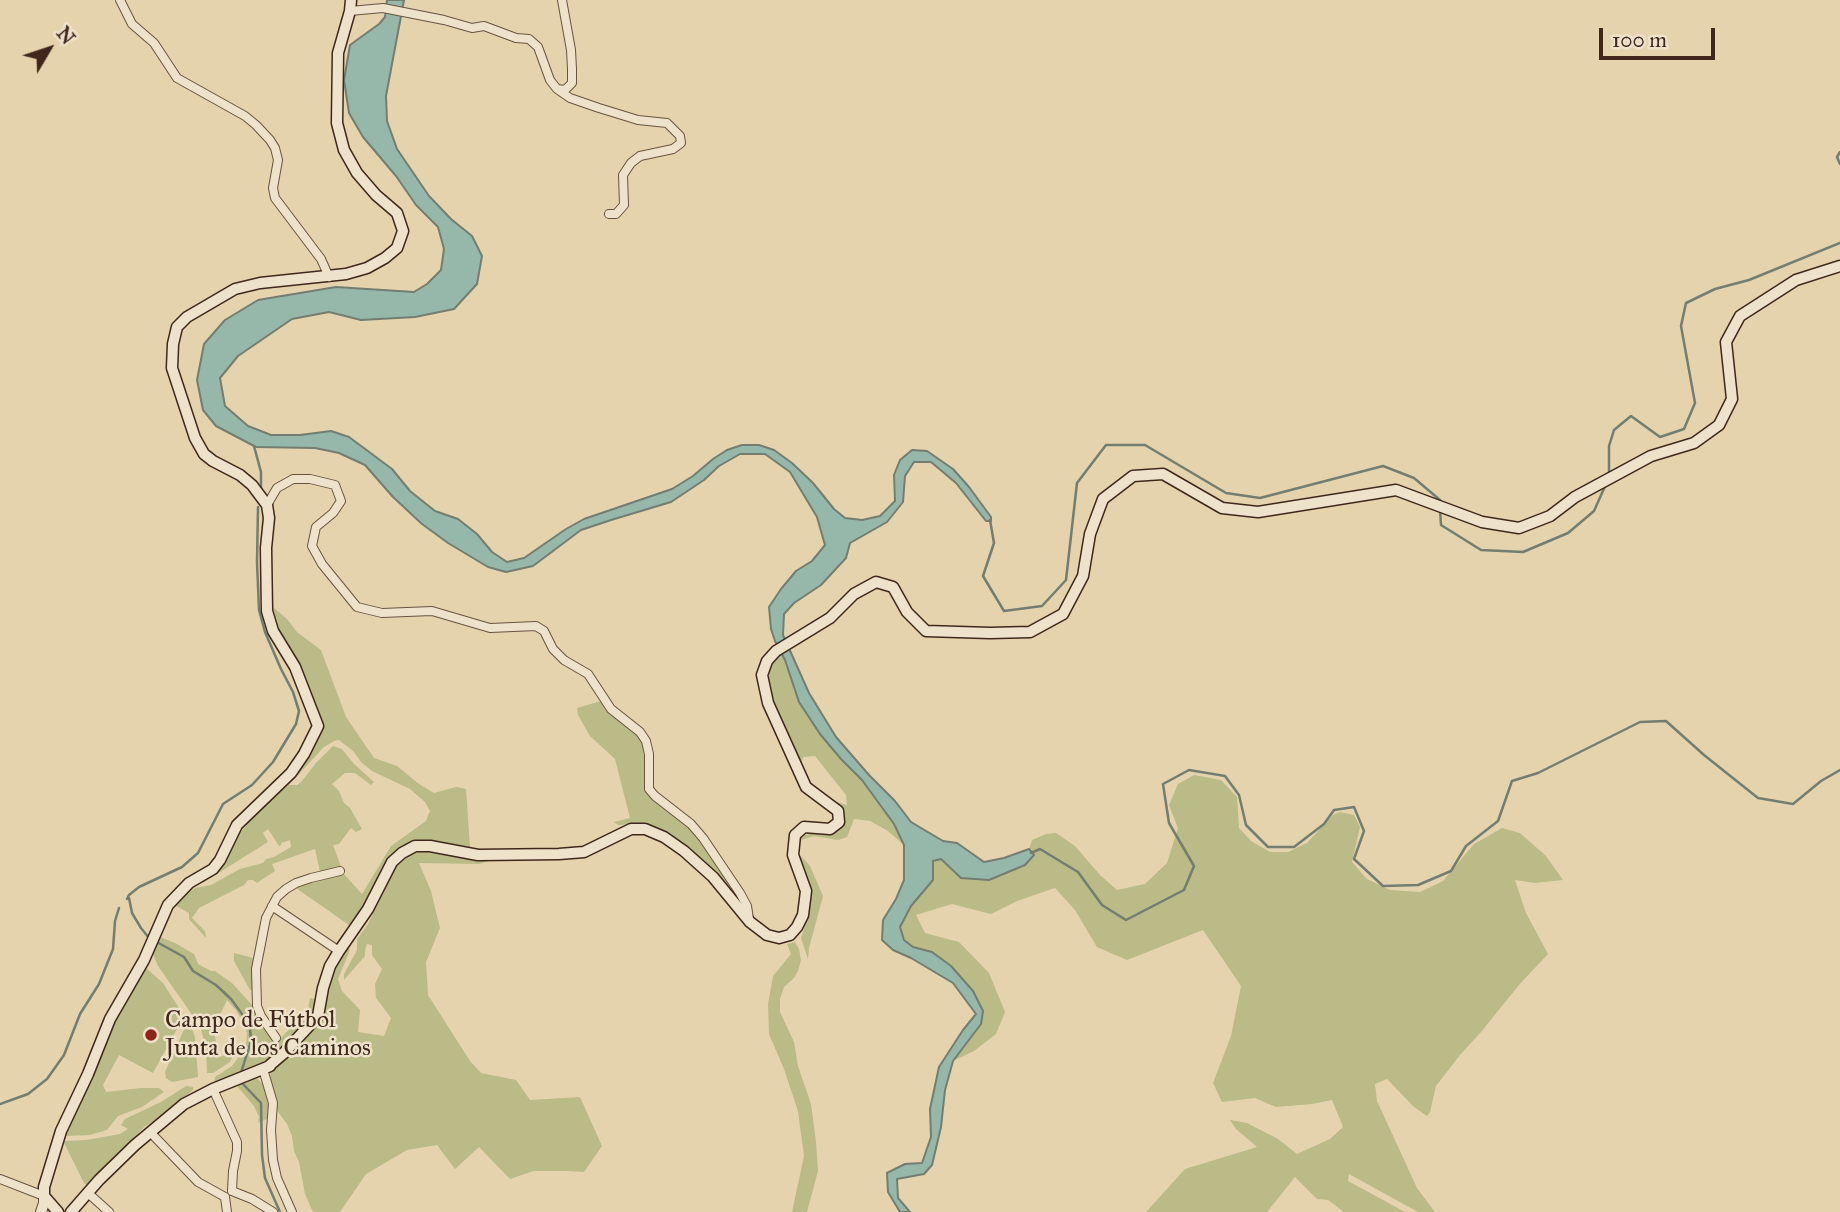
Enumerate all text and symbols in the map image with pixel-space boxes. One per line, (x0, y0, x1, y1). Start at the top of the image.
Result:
north arrow (14, 14, 84, 84)
scale bar (1602, 14, 1717, 58)
text: N (52, 22, 80, 49)
text: 100 m (1612, 27, 1667, 53)
place label: Campo de Fútbol Junta de los Caminos (165, 1007, 371, 1063)
marker: Campo de Fútbol Junta de los Caminos (143, 1027, 159, 1043)

